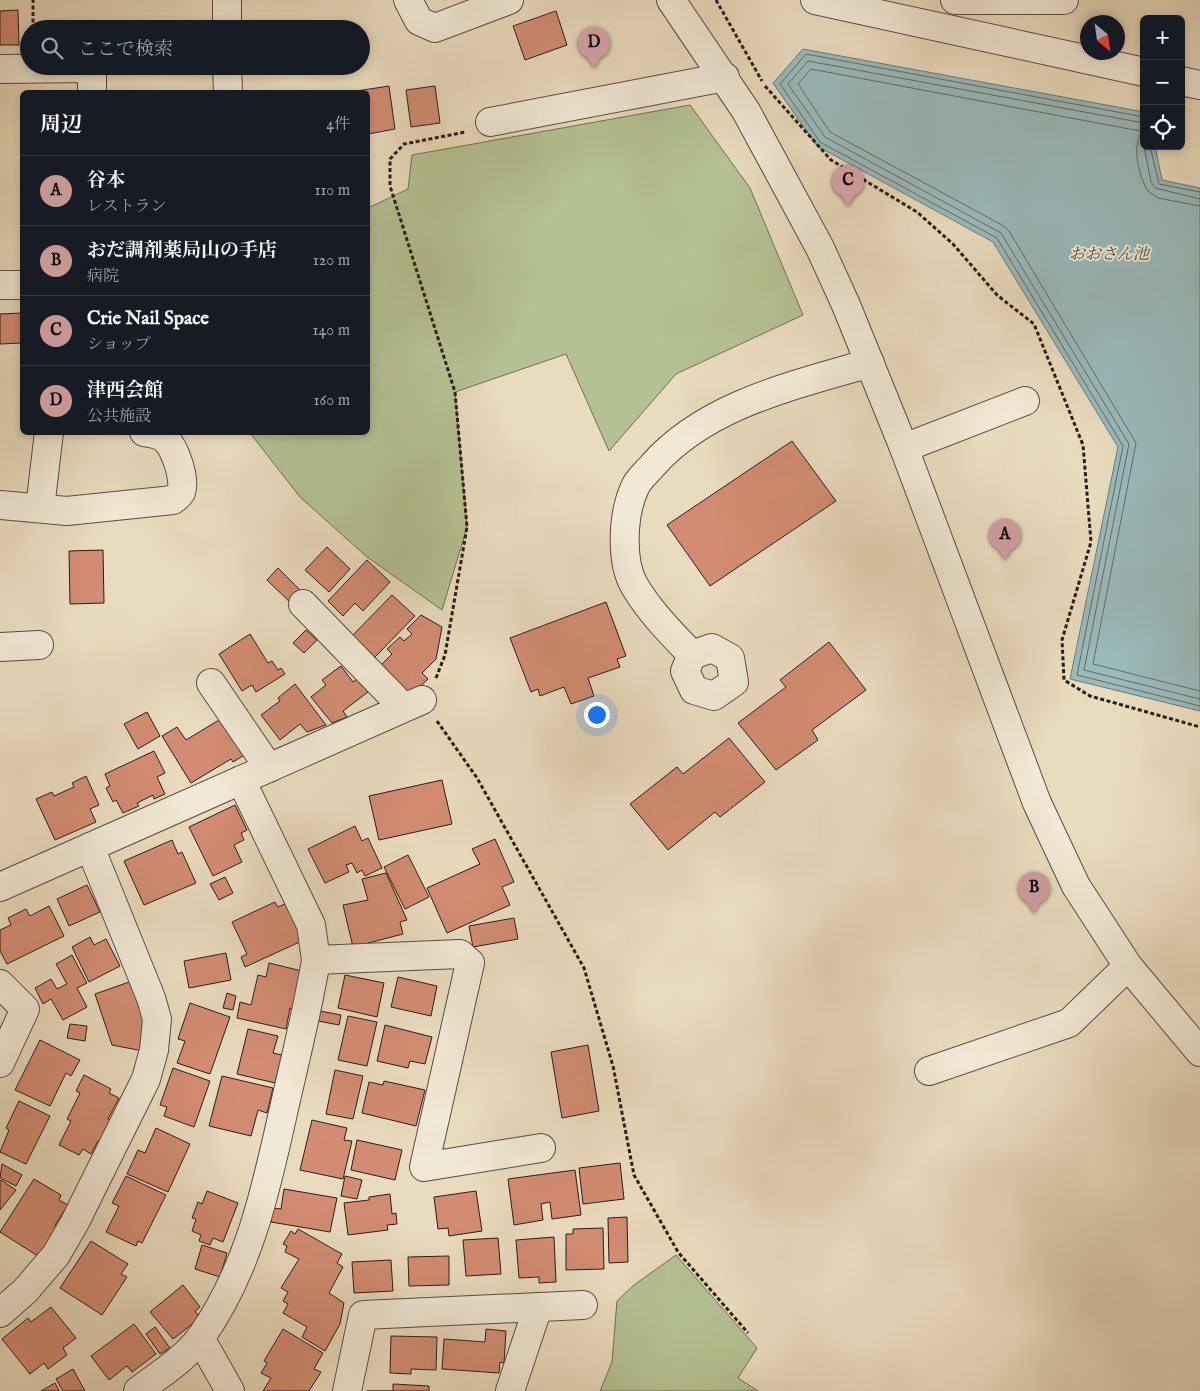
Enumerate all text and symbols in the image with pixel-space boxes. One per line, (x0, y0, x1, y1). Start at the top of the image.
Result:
north arrow (1080, 15, 1125, 60)
map controls (1140, 15, 1185, 150)
button: + (1140, 15, 1185, 60)
search box (20, 20, 370, 75)
pin: D (578, 27, 610, 68)
icon: search (38, 34, 66, 62)
text: ここで検索 (78, 38, 173, 62)
button: − (1140, 60, 1185, 105)
button: locate (1140, 105, 1185, 150)
text: 周辺 (40, 112, 82, 139)
text: 4件 (326, 115, 350, 135)
pin: C (832, 165, 864, 206)
text: 谷本 (87, 169, 125, 193)
text: A (51, 181, 61, 201)
text: 110 m (314, 181, 350, 201)
text: レストラン (87, 197, 167, 217)
text: おだ調剤薬局山の手店 (87, 239, 277, 263)
water label: おおさん池 (1069, 245, 1151, 265)
text: B (51, 251, 61, 271)
text: 120 m (313, 251, 350, 271)
text: 病院 (87, 267, 119, 287)
text: Crie Nail Space (87, 307, 209, 331)
text: C (50, 321, 62, 341)
text: 140 m (312, 321, 350, 341)
text: ショップ (87, 335, 151, 355)
text: 津西会館 (87, 379, 163, 403)
text: D (50, 391, 62, 411)
text: 160 m (314, 391, 350, 411)
text: 公共施設 (87, 407, 151, 427)
pin: A (989, 519, 1021, 560)
your location (584, 702, 610, 728)
pin: B (1018, 872, 1050, 913)

